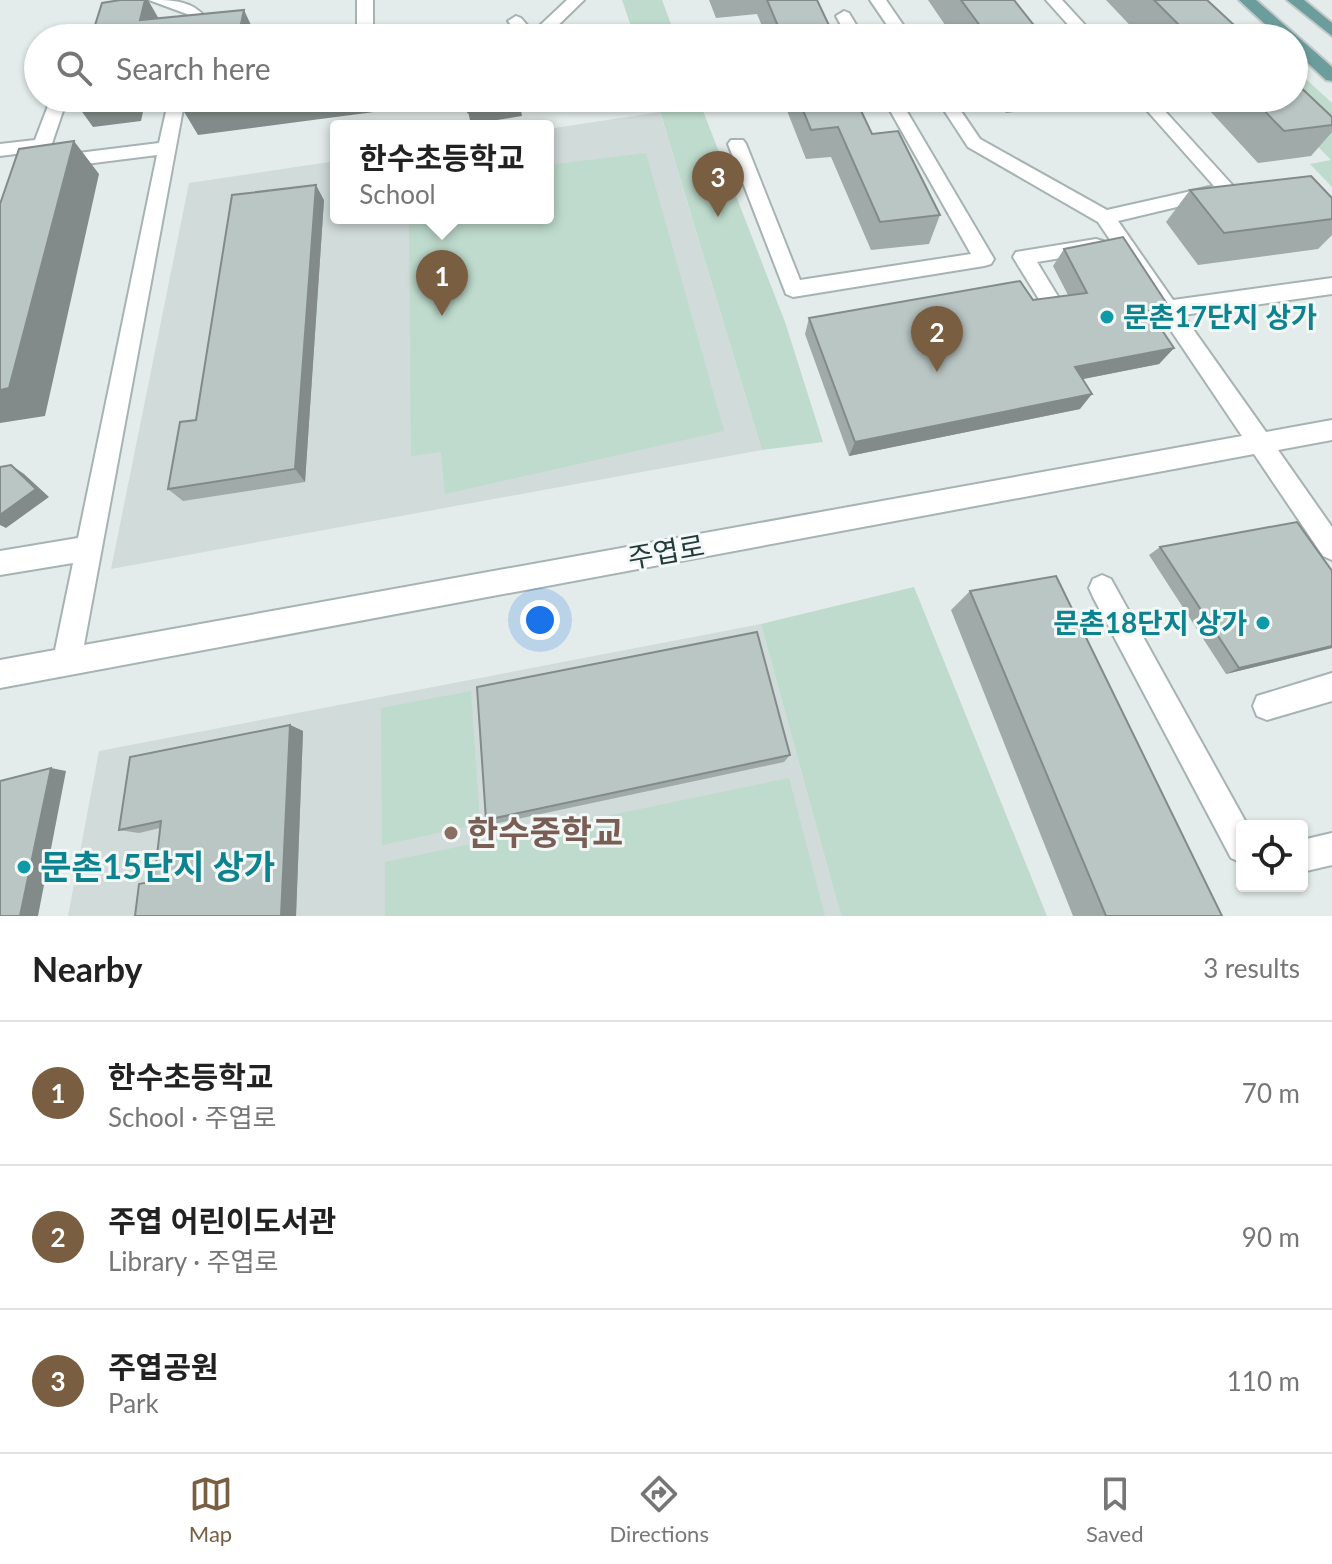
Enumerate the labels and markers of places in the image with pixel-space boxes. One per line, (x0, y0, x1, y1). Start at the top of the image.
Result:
pin: 3 (692, 151, 744, 217)
pin: 1 (416, 250, 468, 316)
place label: 문촌17단지 상가 (1123, 299, 1317, 333)
pin: 2 (911, 306, 963, 372)
marker: 문촌17단지 상가 (1098, 308, 1116, 326)
place label: 문촌18단지 상가 (1053, 605, 1247, 639)
marker: 문촌18단지 상가 (1254, 614, 1272, 632)
place label: 한수중학교 (467, 811, 623, 852)
marker: 한수중학교 (442, 824, 460, 842)
place label: 문촌15단지 상가 (40, 845, 275, 886)
marker: 문촌15단지 상가 (15, 858, 33, 876)

